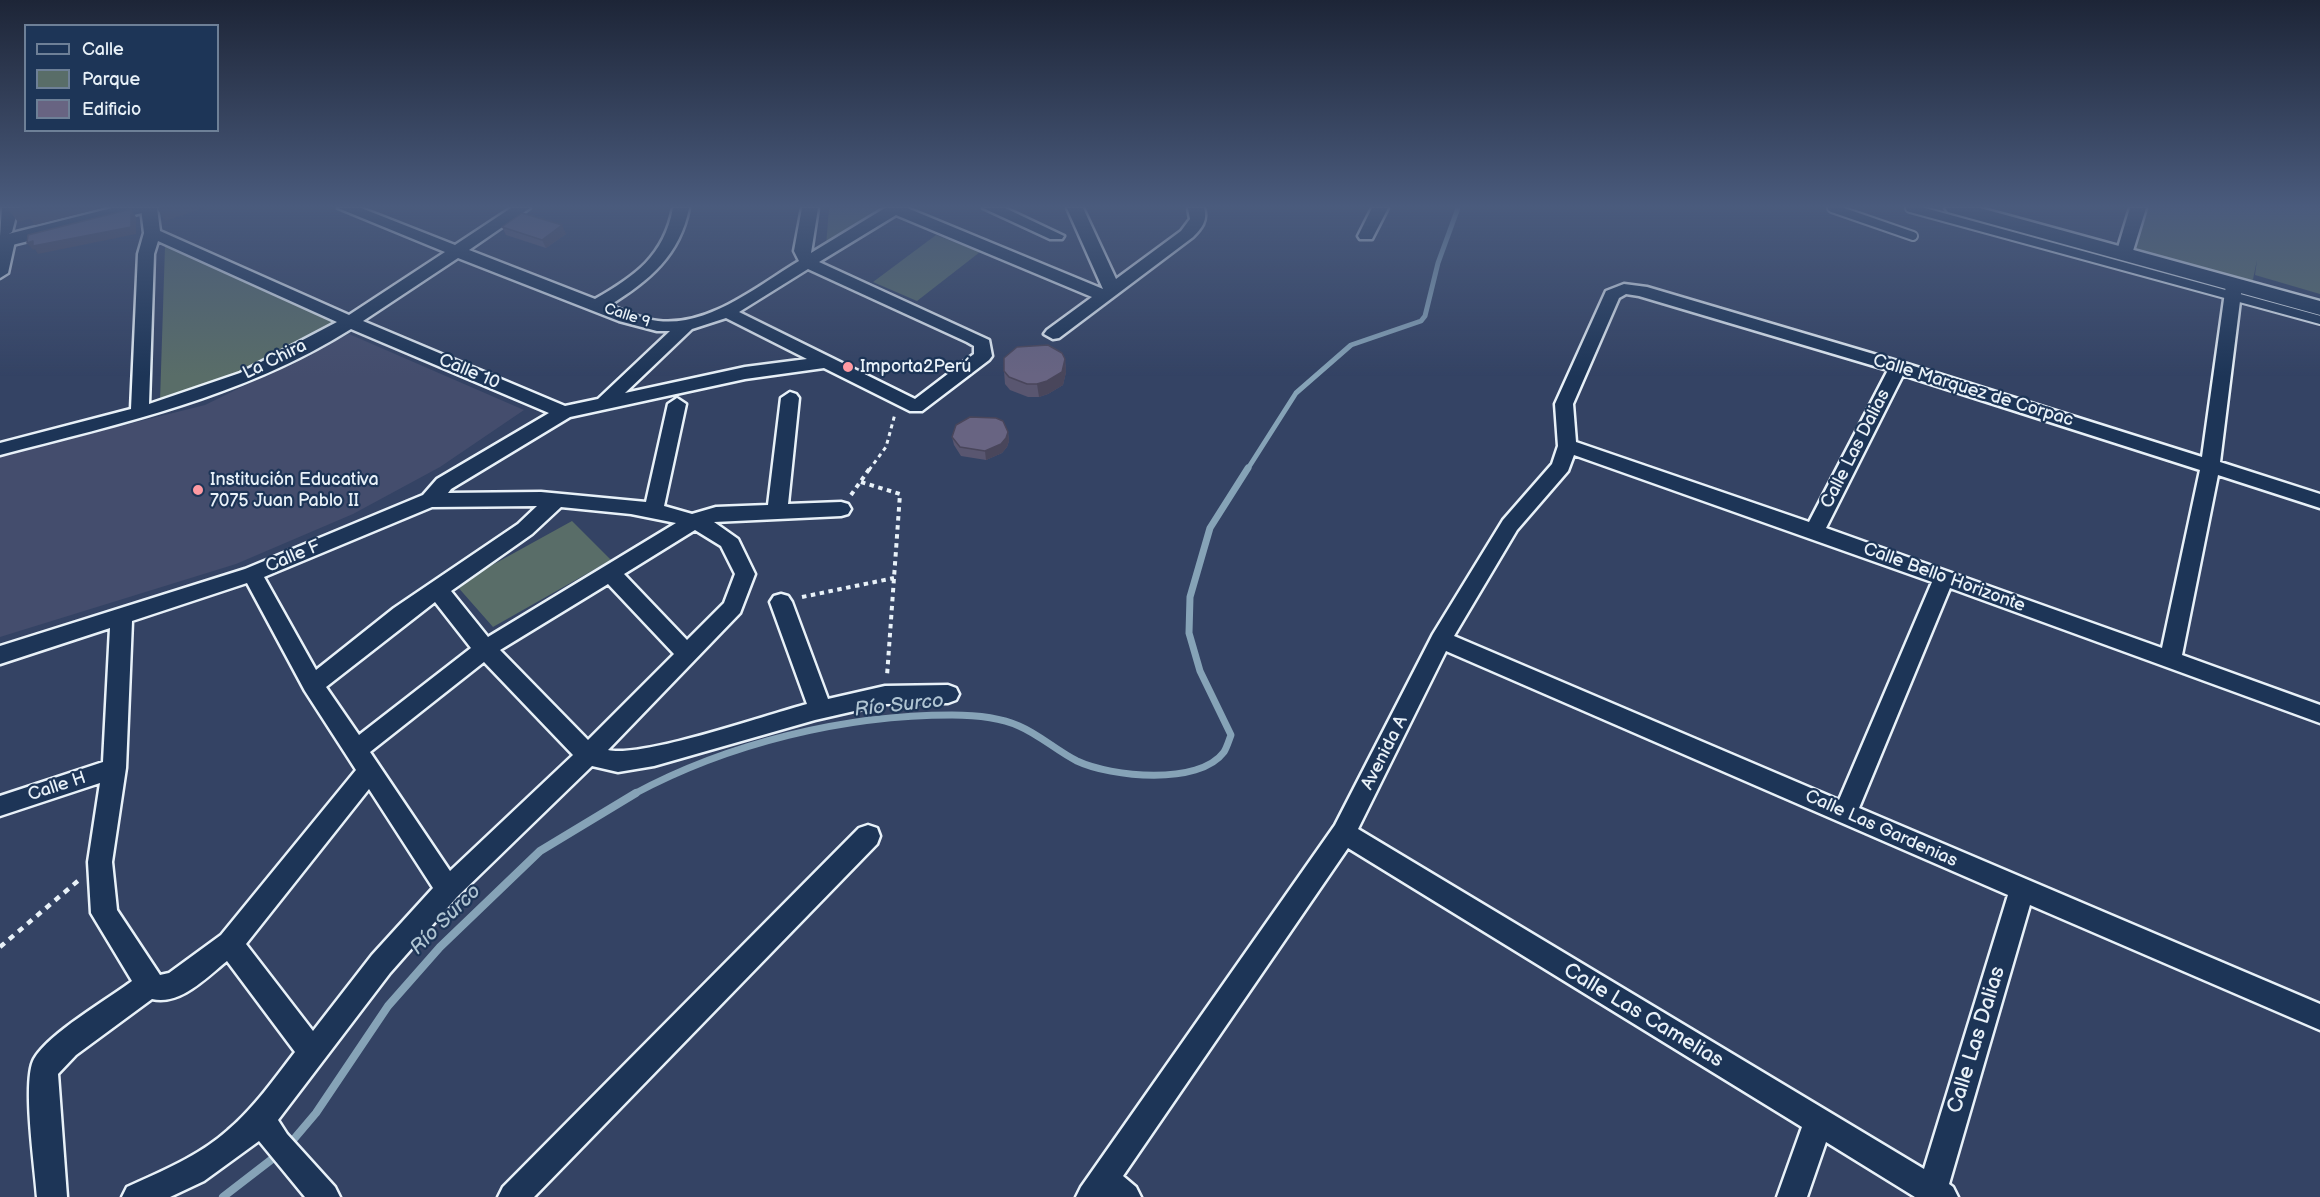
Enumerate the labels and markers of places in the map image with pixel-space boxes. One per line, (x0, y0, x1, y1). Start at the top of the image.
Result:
place label: Importa2Perú (860, 356, 971, 378)
marker: Importa2Perú (841, 360, 855, 374)
place label: Institución Educativa 7075 Juan Pablo II (210, 469, 379, 512)
marker: Institución Educativa 7075 Juan Pablo II (191, 483, 205, 497)

